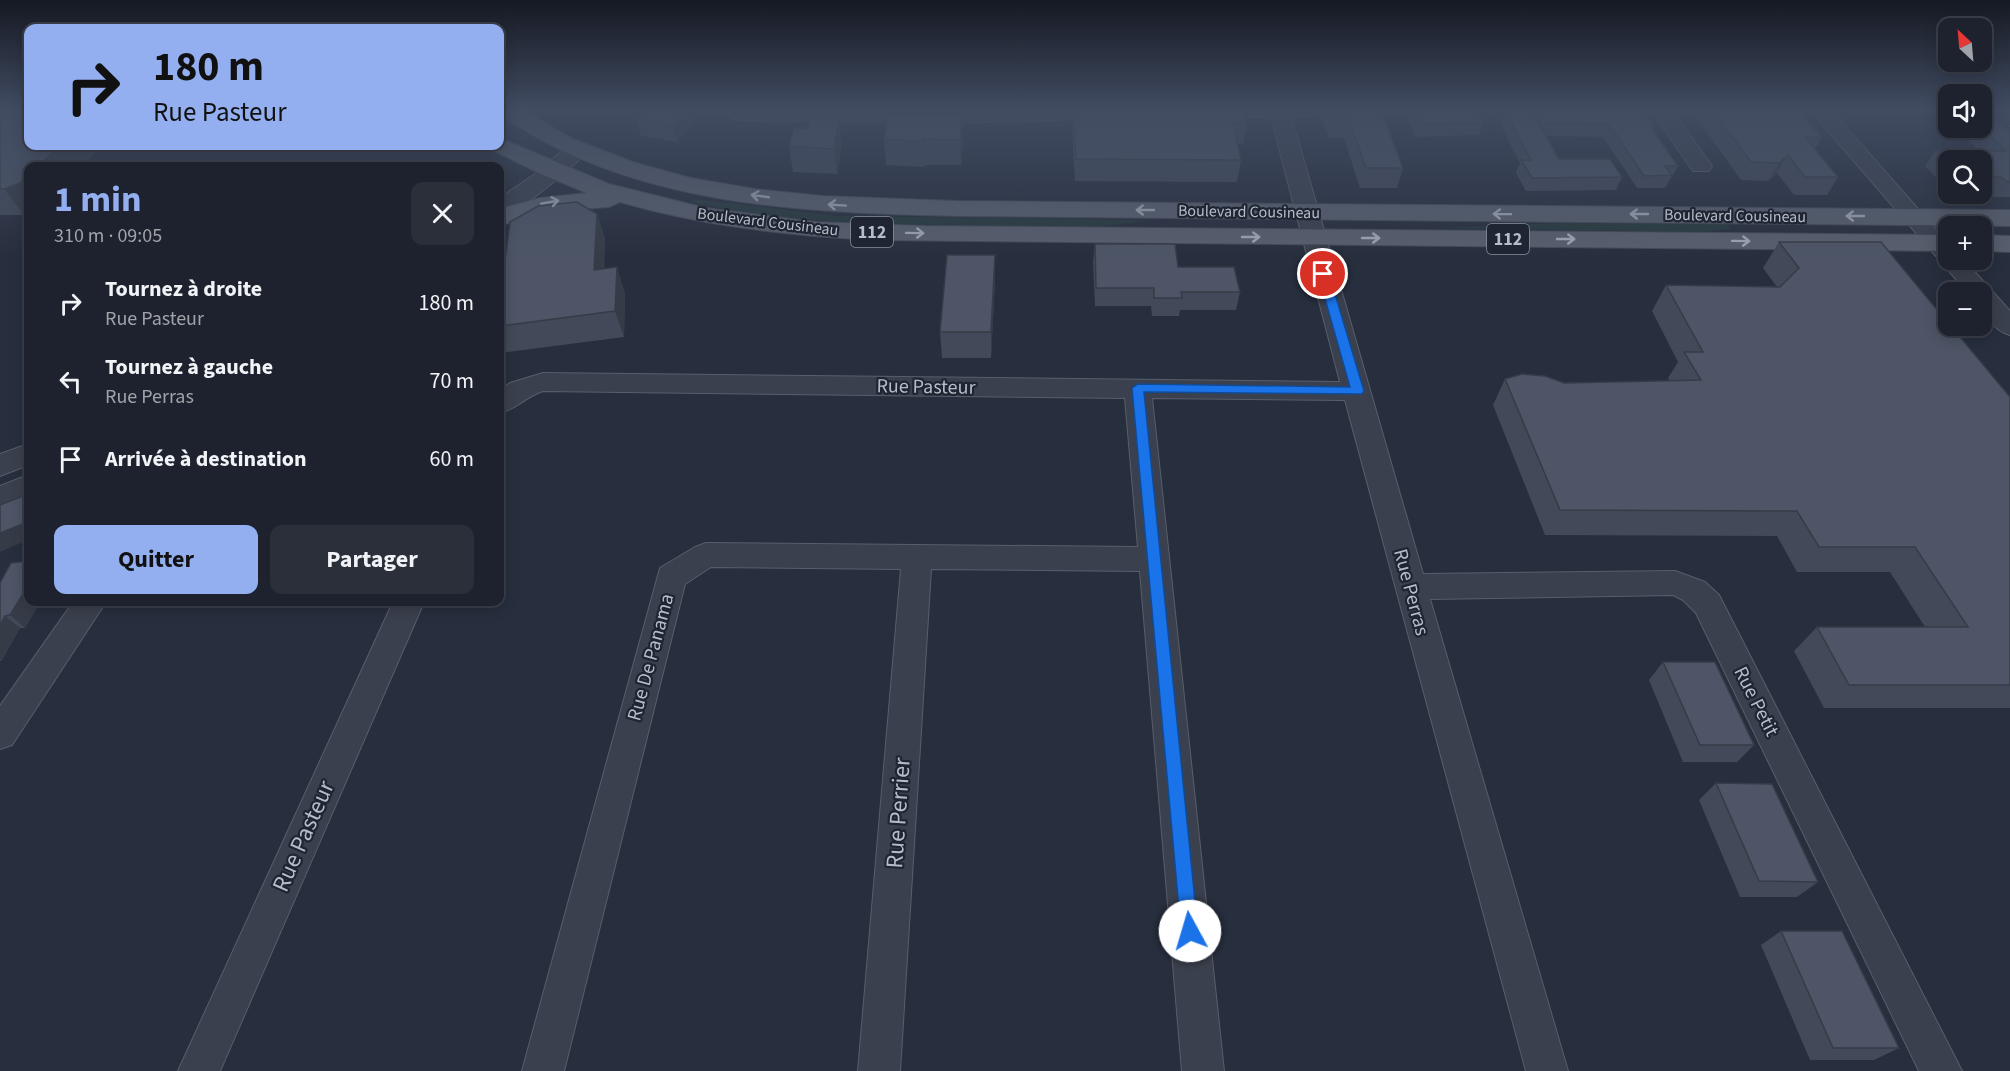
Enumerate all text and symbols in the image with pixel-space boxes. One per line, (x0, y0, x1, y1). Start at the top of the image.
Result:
north arrow (1938, 18, 1992, 72)
map controls (1938, 18, 1992, 336)
text: 180 m (153, 37, 264, 97)
icon: right (54, 48, 132, 126)
button: sound (1938, 84, 1992, 138)
text: Rue Pasteur (153, 93, 287, 132)
button: search (1938, 150, 1992, 204)
text: 1 min (54, 174, 142, 225)
button: close (411, 182, 474, 245)
one-way arrow (751, 191, 771, 202)
one-way arrow (540, 196, 560, 207)
one-way arrow (828, 199, 848, 210)
street label: Boulevard Cousineau (1178, 200, 1320, 224)
street label: Boulevard Cousineau (696, 202, 840, 242)
one-way arrow (1135, 204, 1155, 216)
street label: Boulevard Cousineau (1664, 204, 1806, 228)
one-way arrow (1493, 208, 1513, 220)
one-way arrow (1629, 209, 1649, 220)
one-way arrow (1845, 211, 1865, 222)
button: + (1938, 216, 1992, 270)
road number: 112 (851, 217, 893, 247)
text: 310 m · 09:05 (54, 222, 162, 250)
road number: 112 (1487, 224, 1529, 254)
one-way arrow (905, 228, 925, 239)
one-way arrow (1241, 231, 1261, 243)
one-way arrow (1361, 232, 1381, 244)
one-way arrow (1556, 233, 1576, 245)
one-way arrow (1730, 235, 1750, 247)
pin (1297, 248, 1348, 299)
icon: arrive (1306, 257, 1339, 290)
text: Tournez à droite (105, 273, 262, 305)
button: − (1938, 282, 1992, 336)
icon: right (54, 287, 87, 320)
text: 180 m (419, 287, 474, 319)
text: Rue Pasteur (105, 305, 204, 333)
text: Tournez à gauche (105, 351, 273, 383)
icon: left (54, 365, 87, 398)
text: 70 m (429, 365, 474, 397)
street label: Rue Pasteur (876, 372, 976, 402)
text: Rue Perras (105, 383, 194, 411)
icon: arrive (54, 443, 87, 476)
text: Arrivée à destination (105, 443, 307, 475)
text: 60 m (429, 443, 474, 475)
button: Quitter (54, 525, 258, 594)
button: Partager (270, 525, 474, 594)
street label: Rue Perras (1386, 546, 1436, 639)
street label: Rue De Panama (621, 591, 681, 724)
street label: Rue Petit (1727, 662, 1786, 742)
street label: Rue Perrier (877, 756, 920, 870)
street label: Rue Pasteur (263, 774, 344, 898)
position arrow (1158, 899, 1222, 963)

